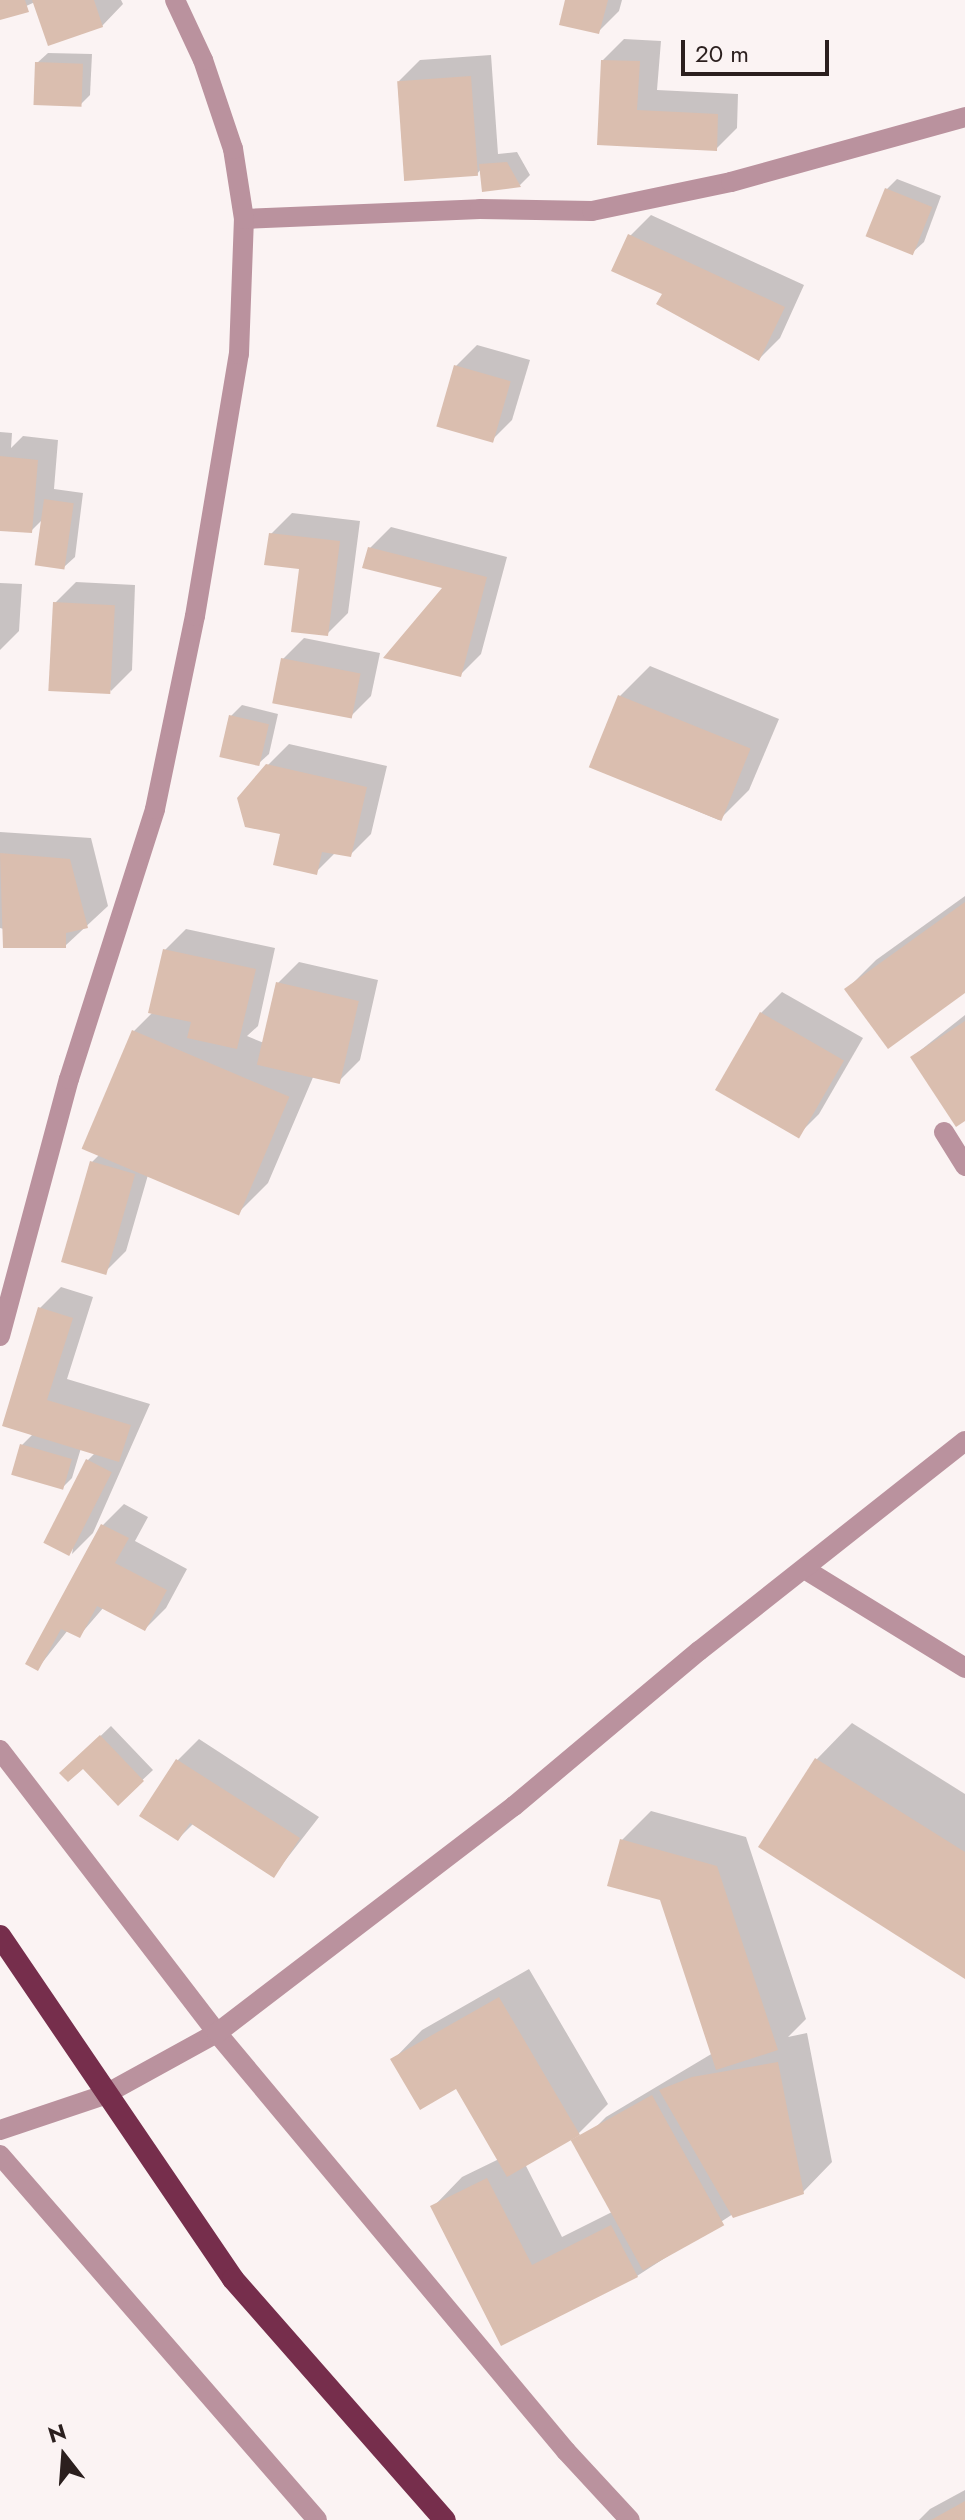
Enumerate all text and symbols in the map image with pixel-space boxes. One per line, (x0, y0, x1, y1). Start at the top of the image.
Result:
scale bar (685, 24, 833, 74)
text: 20 m (695, 36, 749, 71)
text: N (44, 2415, 70, 2451)
north arrow (24, 2416, 104, 2496)

